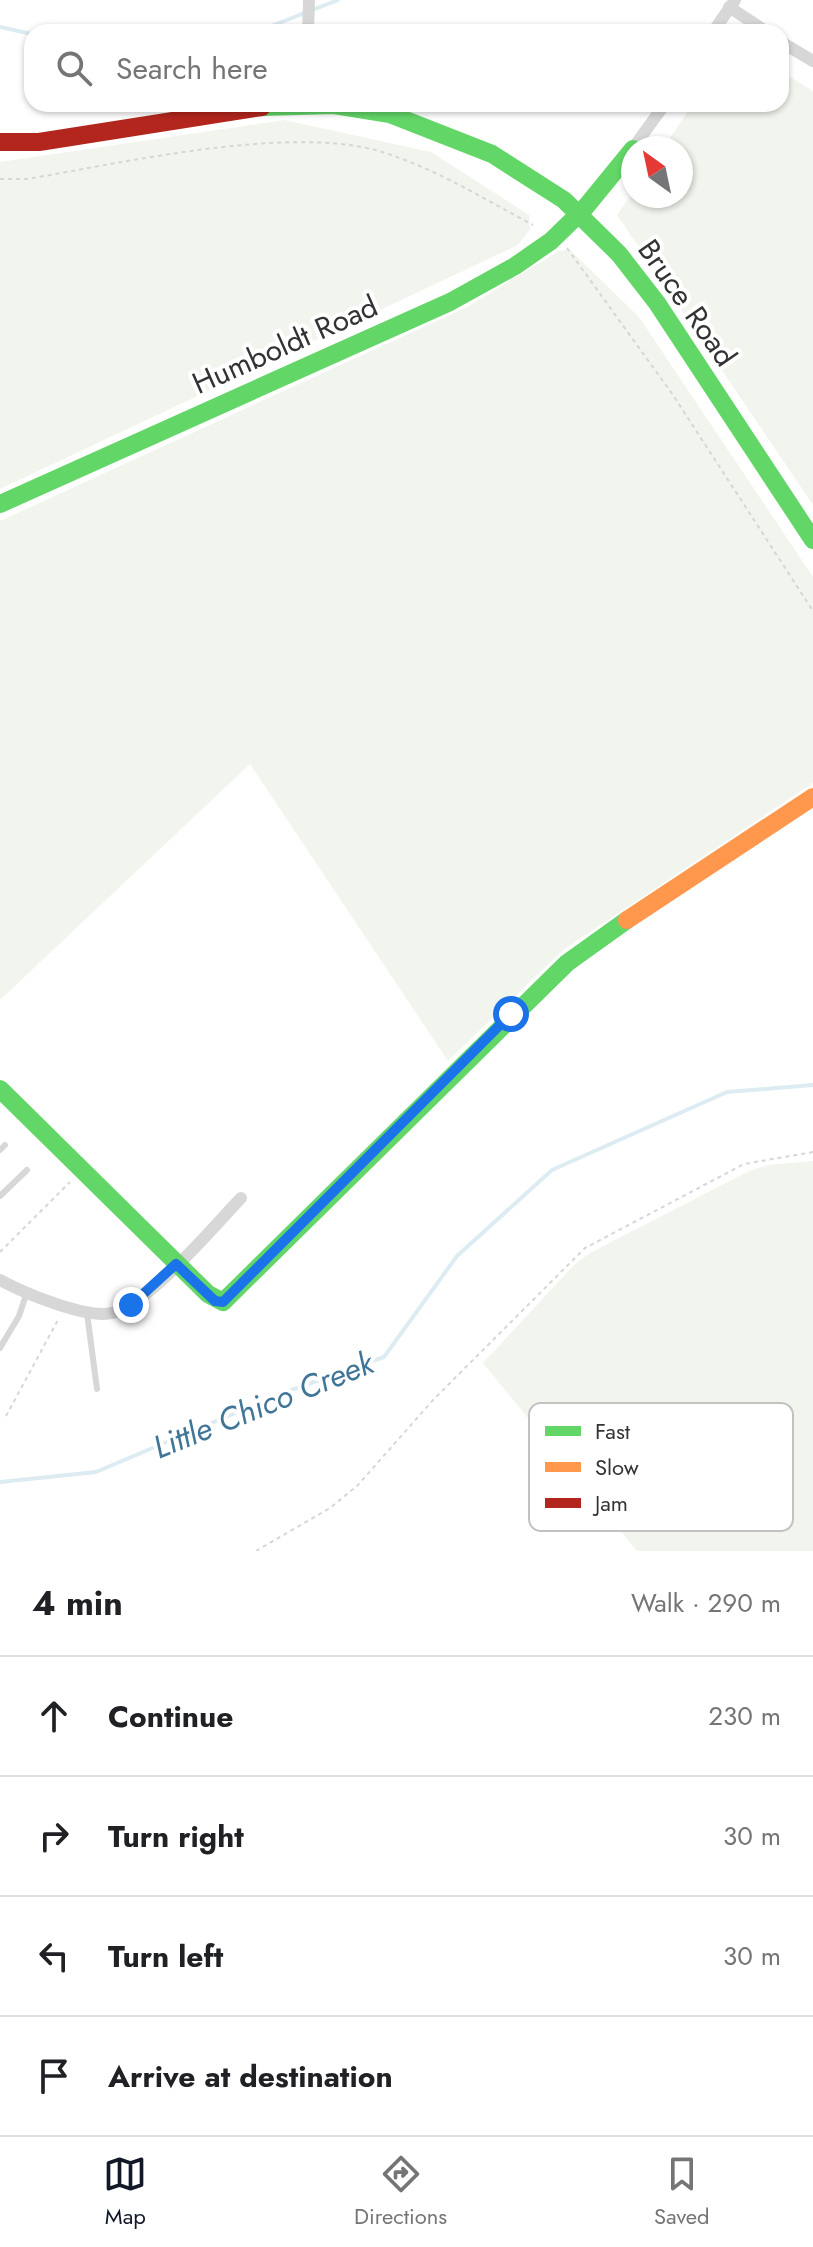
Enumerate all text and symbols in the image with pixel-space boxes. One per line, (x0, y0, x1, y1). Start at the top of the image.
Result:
search box (24, 24, 789, 112)
icon: search (52, 46, 96, 90)
text: Search here (116, 47, 268, 90)
north arrow (621, 136, 693, 208)
street label: Bruce Road (628, 230, 747, 375)
street label: Humboldt Road (185, 284, 384, 405)
route start (493, 996, 529, 1032)
route end (113, 1287, 149, 1323)
water label: Little Chico Creek (146, 1339, 381, 1470)
legend (529, 1403, 793, 1531)
text: Fast (595, 1415, 631, 1447)
text: Slow (595, 1451, 639, 1483)
text: Jam (592, 1487, 628, 1519)
text: 4 min (32, 1579, 123, 1628)
text: Walk · 290 m (631, 1584, 781, 1622)
icon: ahead (32, 1694, 76, 1738)
text: Continue (108, 1695, 234, 1738)
text: 230 m (708, 1697, 781, 1735)
icon: right (32, 1814, 76, 1858)
text: Turn right (108, 1815, 244, 1858)
text: 30 m (723, 1817, 781, 1855)
icon: left (32, 1934, 76, 1978)
text: Turn left (108, 1935, 223, 1978)
text: 30 m (723, 1937, 781, 1975)
icon: arrive (32, 2054, 76, 2098)
text: Arrive at destination (108, 2055, 393, 2098)
tab: Map (103, 2152, 147, 2232)
tab: Directions (354, 2152, 447, 2232)
tab: Saved (654, 2152, 710, 2232)

